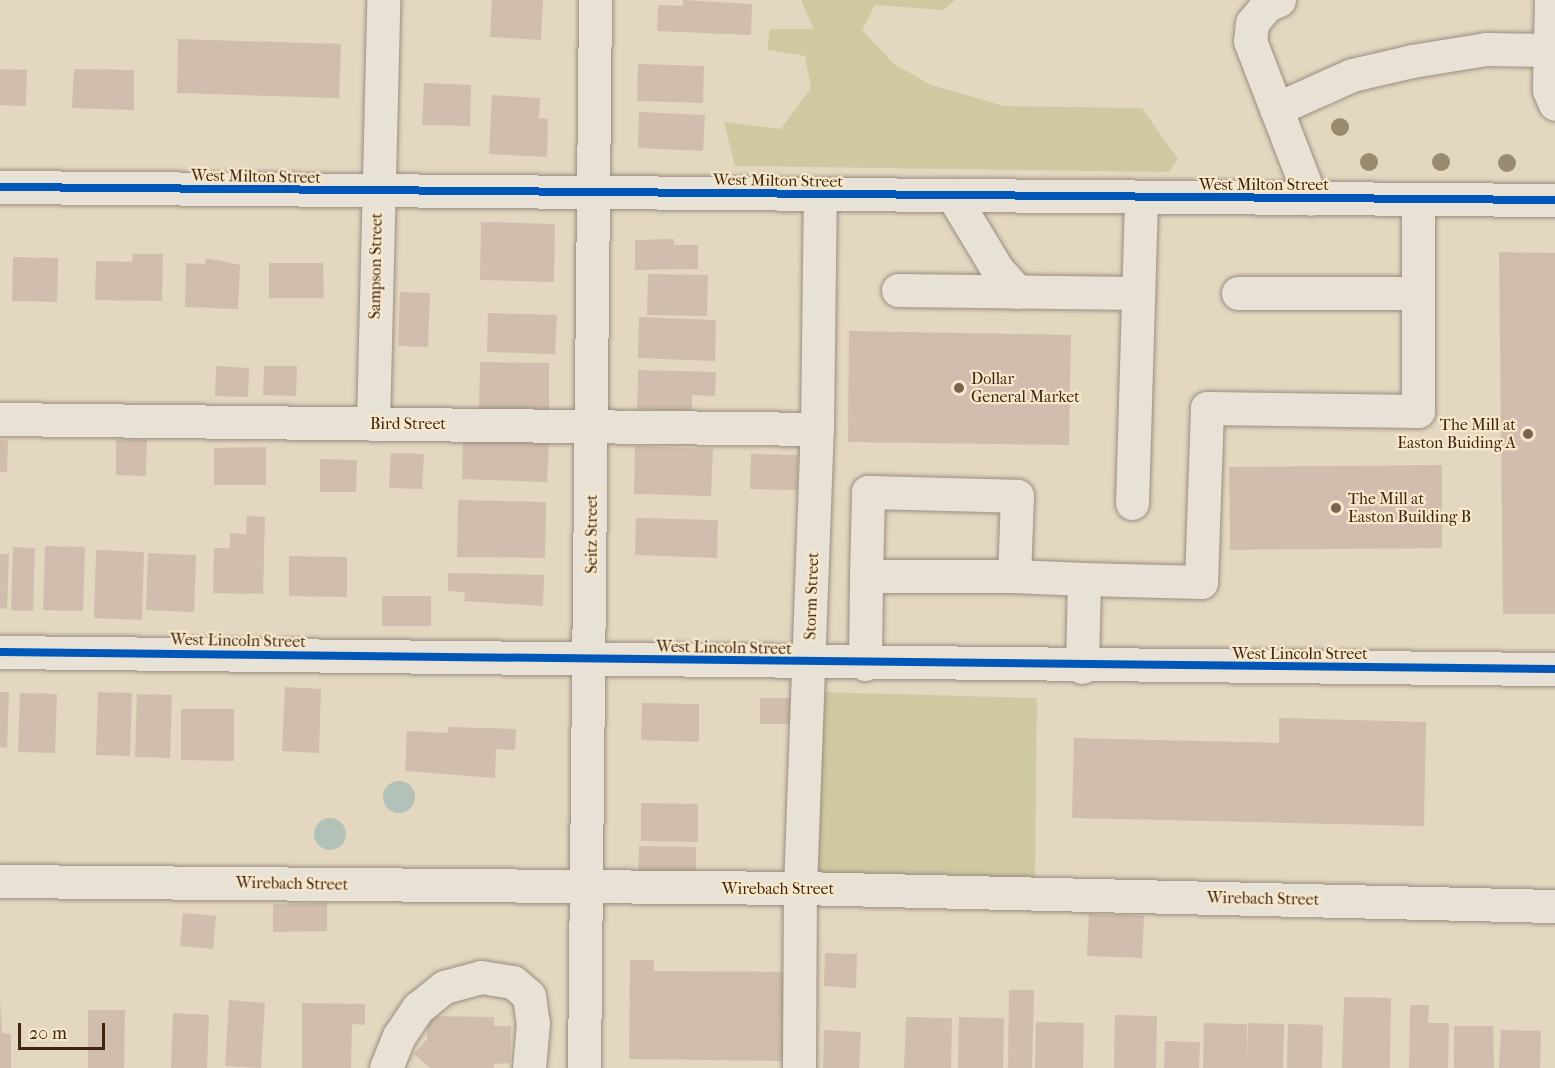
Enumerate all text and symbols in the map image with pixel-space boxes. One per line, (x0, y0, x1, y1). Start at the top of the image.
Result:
street label: West Milton Street (191, 166, 321, 188)
street label: West Milton Street (713, 170, 843, 192)
street label: West Milton Street (1199, 175, 1329, 195)
street label: Sampson Street (365, 213, 387, 319)
place label: Dollar General Market (971, 369, 1080, 407)
marker: Dollar General Market (952, 381, 966, 395)
street label: Bird Street (370, 414, 446, 434)
place label: The Mill at Easton Buiding A (1397, 415, 1516, 453)
marker: The Mill at Easton Buiding A (1521, 427, 1535, 441)
place label: The Mill at Easton Building B (1348, 489, 1471, 527)
street label: Seitz Street (582, 494, 602, 574)
marker: The Mill at Easton Building B (1329, 501, 1343, 515)
street label: Storm Street (801, 552, 823, 640)
street label: West Lincoln Street (170, 630, 306, 652)
street label: West Lincoln Street (656, 637, 792, 659)
street label: West Lincoln Street (1232, 644, 1368, 664)
street label: Wirebach Street (236, 873, 348, 895)
street label: Wirebach Street (722, 879, 834, 899)
street label: Wirebach Street (1207, 888, 1319, 910)
scale bar (21, 1011, 108, 1049)
text: 20 m (29, 1023, 67, 1044)

